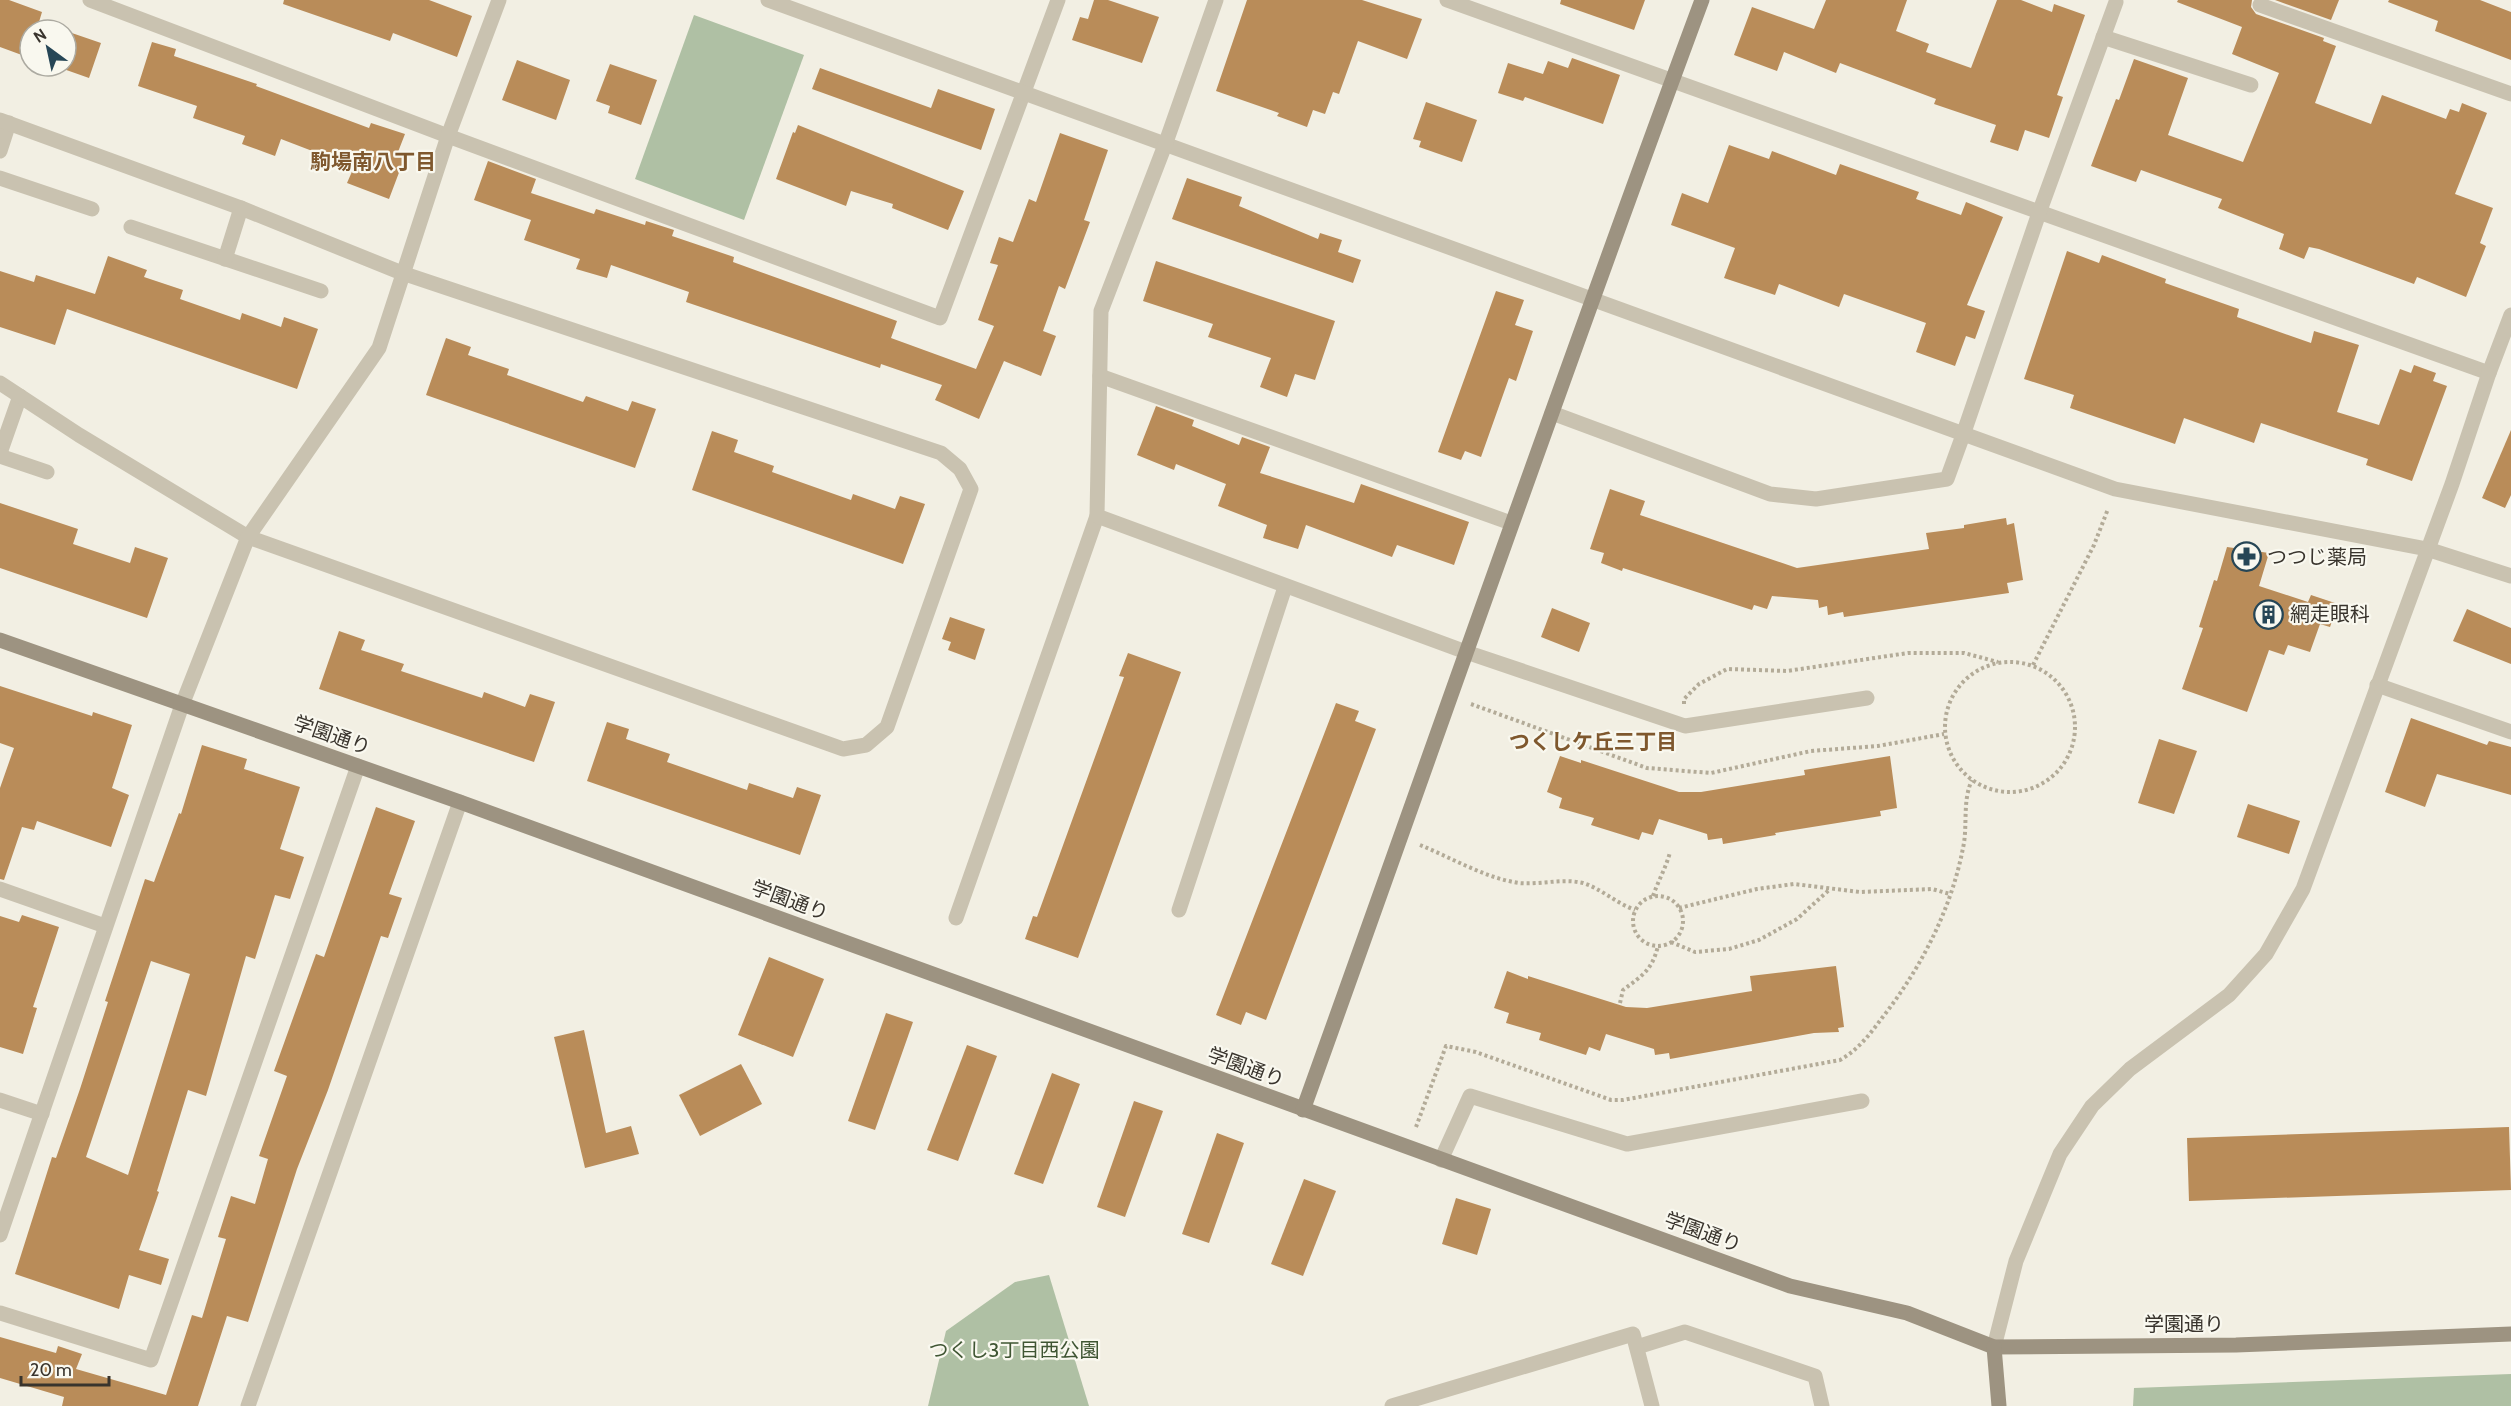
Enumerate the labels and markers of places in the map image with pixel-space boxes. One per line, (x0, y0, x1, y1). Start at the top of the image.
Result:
pharmacy icon: つつじ薬局 (2230, 541, 2262, 573)
place label: つつじ薬局 (2267, 545, 2367, 569)
building icon: 網走眼科 (2253, 598, 2285, 630)
place label: 網走眼科 (2290, 602, 2370, 626)

